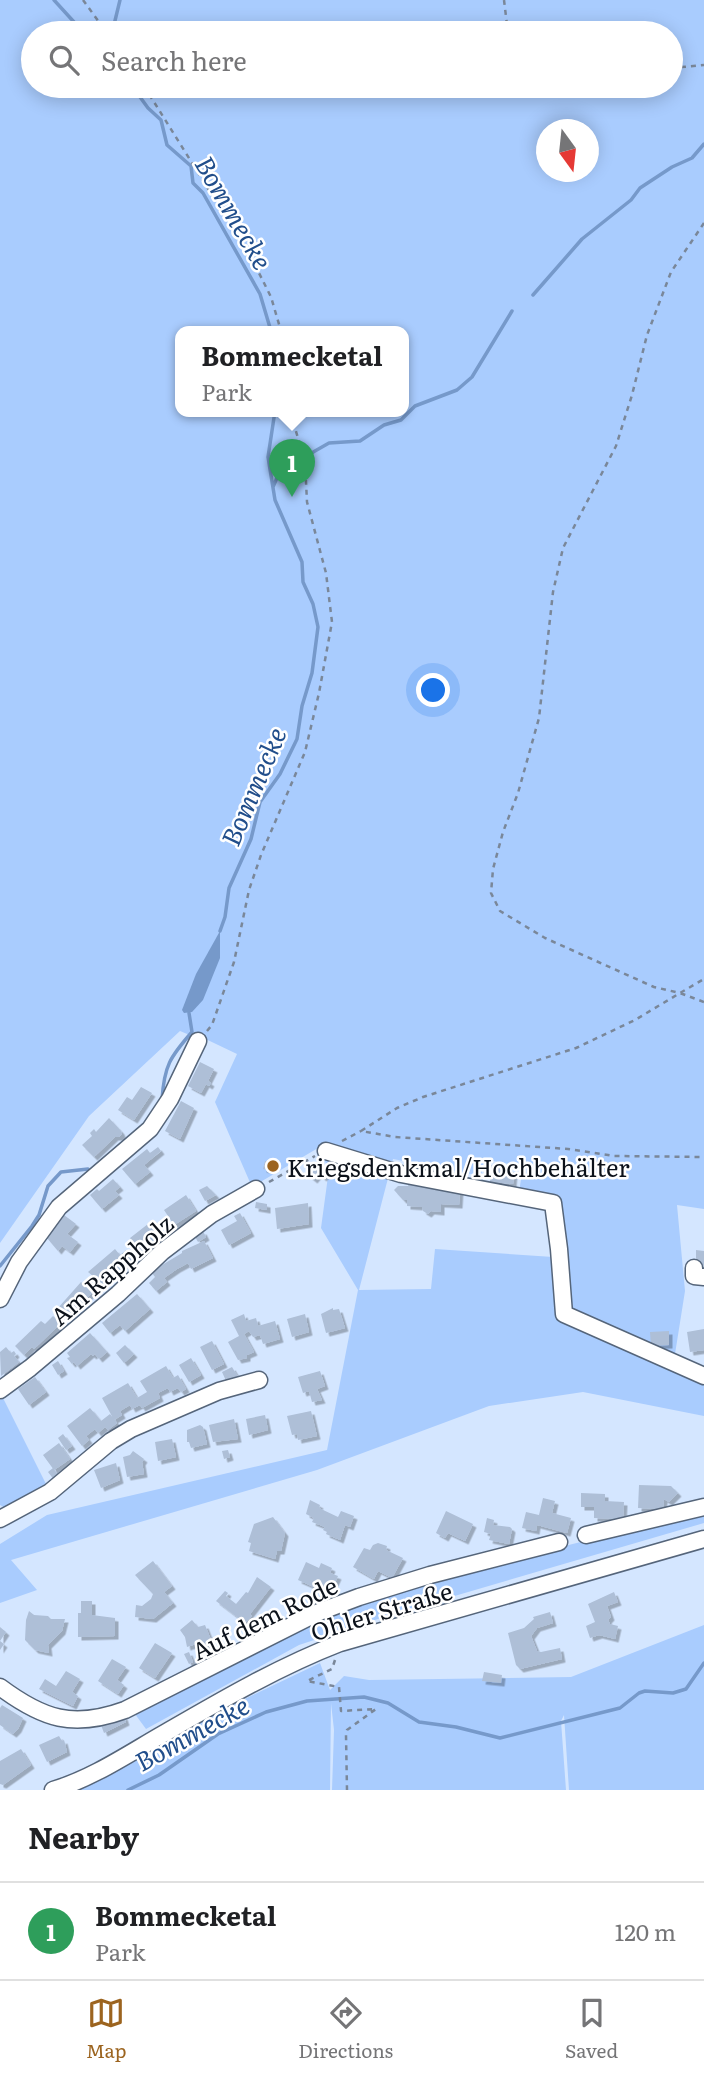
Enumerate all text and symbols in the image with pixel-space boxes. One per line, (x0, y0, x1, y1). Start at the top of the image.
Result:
search box (21, 21, 683, 98)
text: Search here (101, 40, 247, 79)
icon: search (45, 41, 83, 79)
north arrow (536, 119, 599, 182)
water label: Bommecke (187, 148, 283, 276)
popup (175, 326, 409, 417)
text: Bommecketal (201, 335, 383, 374)
text: Park (201, 374, 252, 408)
pin: 1 (269, 439, 315, 497)
your location (416, 673, 450, 707)
water label: Bommecke (210, 721, 294, 851)
place label: Kriegsdenkmal/Hochbehälter (287, 1149, 630, 1184)
marker: Kriegsdenkmal/Hochbehälter (265, 1158, 281, 1174)
street label: Am Rappholz (42, 1205, 181, 1332)
street label: Auf dem Rode (185, 1567, 343, 1667)
street label: Ohler Straße (306, 1572, 456, 1648)
water label: Bommecke (127, 1684, 255, 1780)
text: Nearby (28, 1814, 139, 1858)
text: Bommecketal (95, 1895, 276, 1934)
text: 1 (46, 1914, 56, 1948)
text: 120 m (615, 1914, 676, 1948)
text: Park (95, 1934, 145, 1968)
tab: Map (86, 1994, 126, 2064)
tab: Directions (298, 1994, 393, 2064)
tab: Saved (565, 1994, 618, 2064)

